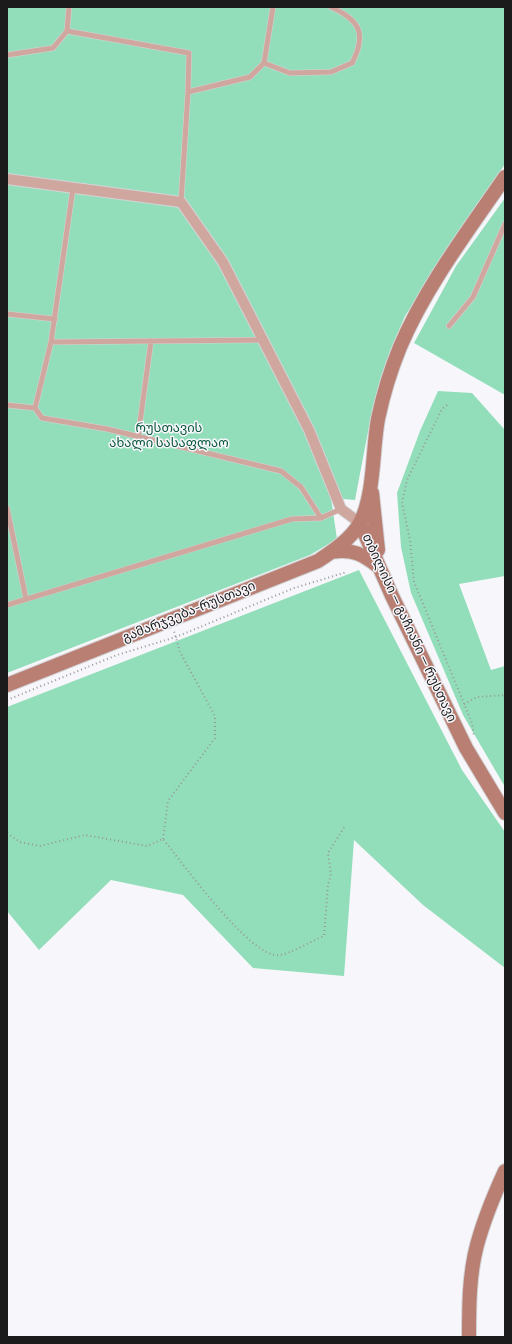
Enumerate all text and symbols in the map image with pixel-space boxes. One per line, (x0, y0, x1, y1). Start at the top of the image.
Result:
park label: რუსთავის ახალი სასაფლაო (109, 420, 229, 451)
street label: თბილისი — გაჩიანი — რუსთავი (358, 531, 460, 725)
street label: გამარჯვება-რუსთავი (120, 578, 258, 646)

